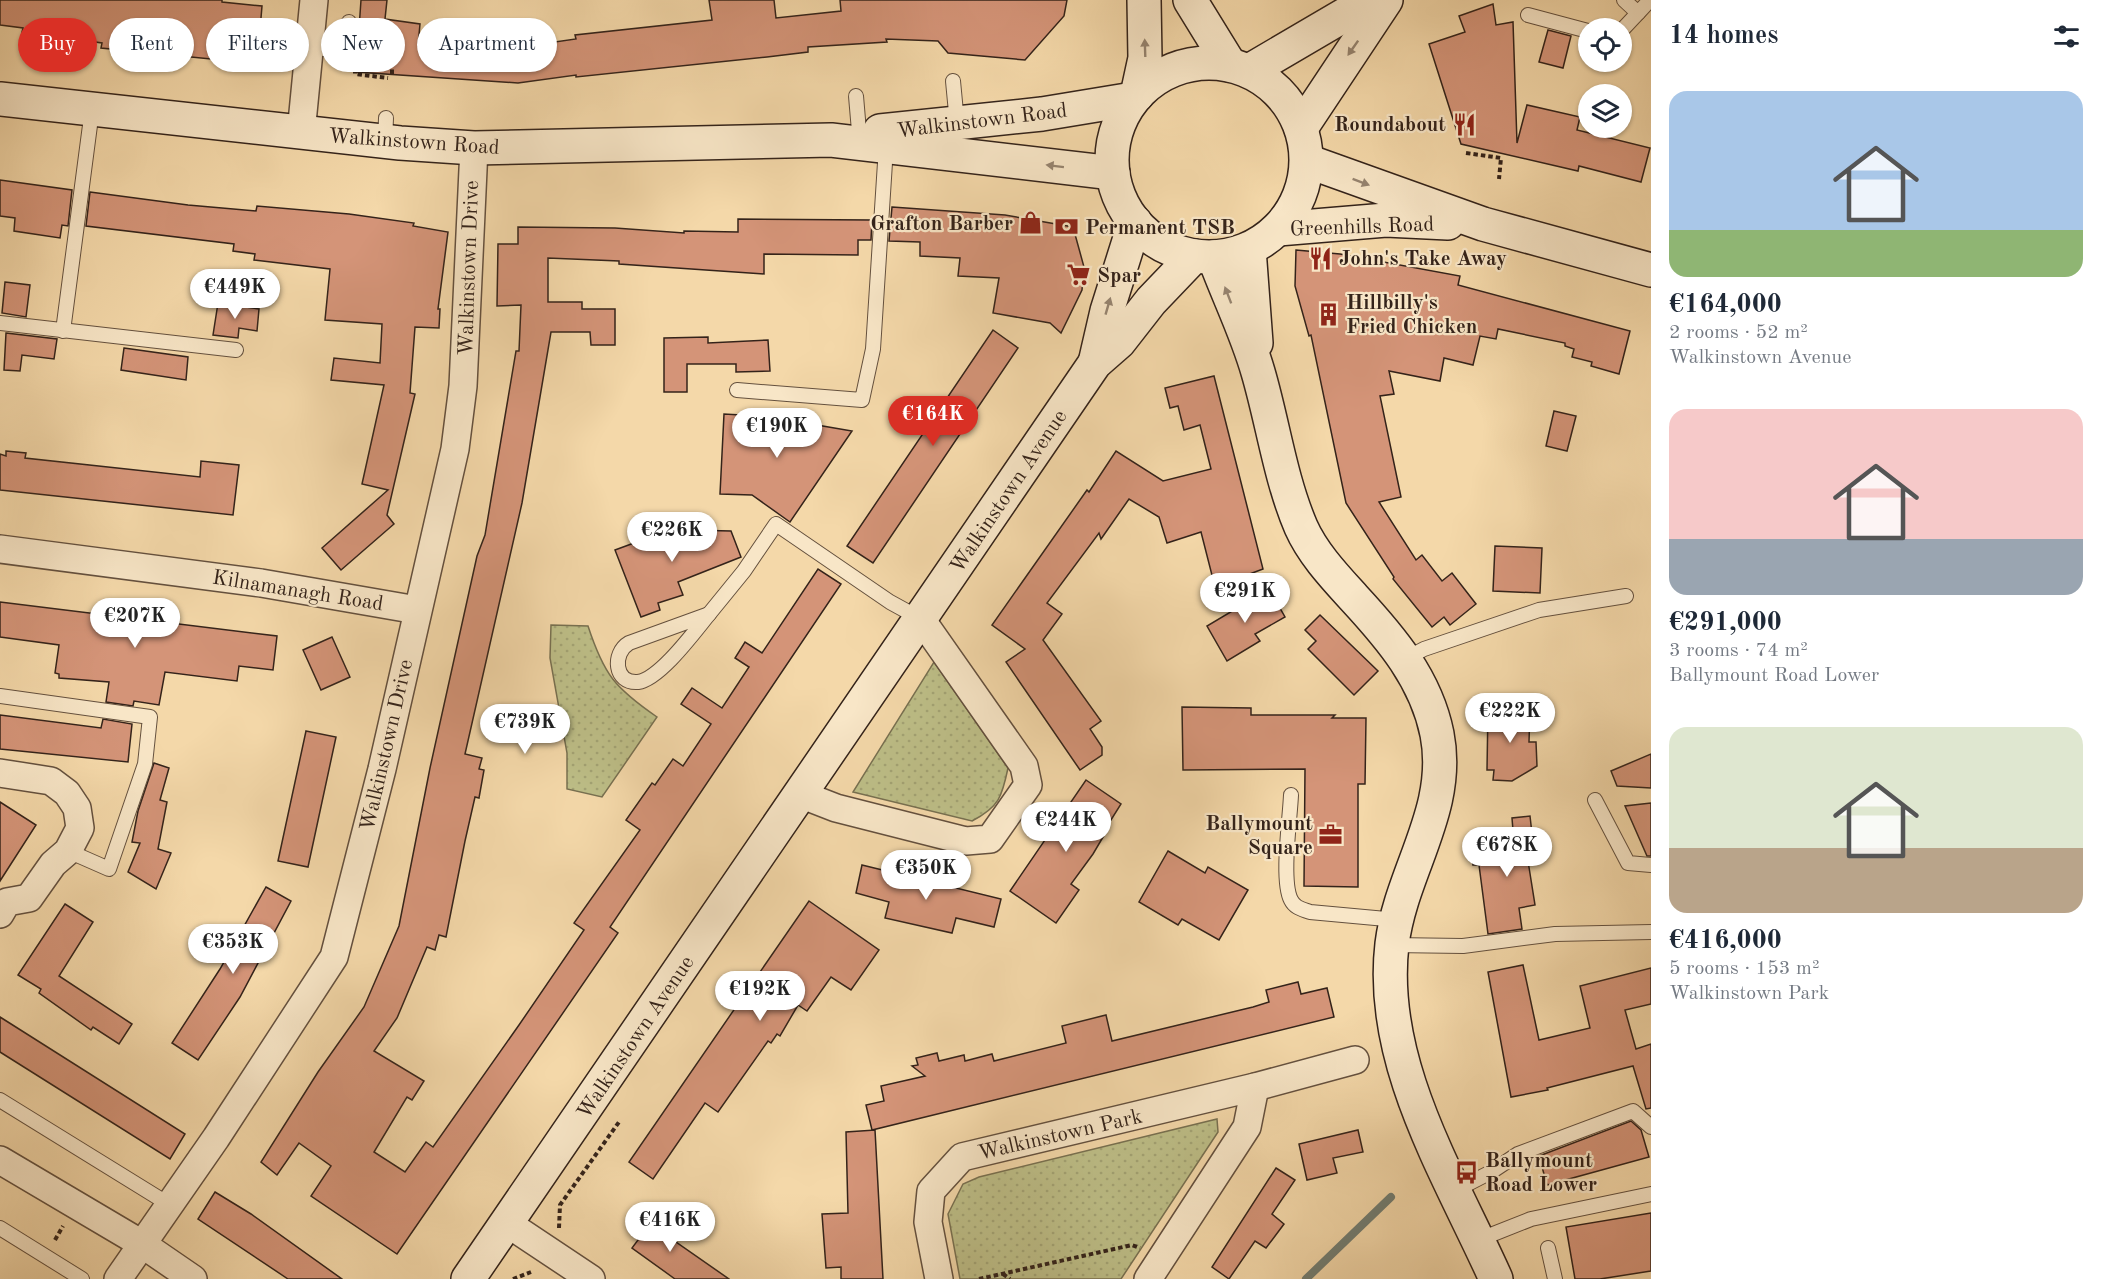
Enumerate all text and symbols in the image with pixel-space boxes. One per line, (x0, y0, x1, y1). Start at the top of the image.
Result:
chip: Buy (18, 18, 97, 72)
chip: Rent (109, 18, 194, 72)
chip: Filters (206, 18, 309, 72)
chip: New (321, 18, 405, 72)
chip: Apartment (417, 18, 557, 72)
map controls (1578, 18, 1632, 138)
button: locate (1578, 18, 1632, 72)
icon: filters (2050, 20, 2083, 53)
text: 14 homes (1669, 23, 1778, 49)
one-way arrow (1140, 38, 1150, 57)
one-way arrow (1347, 40, 1359, 56)
button: layers (1578, 84, 1632, 138)
street label: Walkinstown Road (896, 101, 1069, 142)
restaurant icon: Roundabout (1451, 111, 1477, 137)
place label: Roundabout (1334, 115, 1446, 136)
street label: Walkinstown Road (328, 126, 500, 159)
icon: home (1822, 130, 1930, 238)
one-way arrow (1045, 161, 1064, 170)
one-way arrow (1352, 178, 1370, 187)
street label: Walkinstown Drive (456, 180, 483, 356)
shop icon: Grafton Barber (1018, 210, 1044, 236)
place label: Grafton Barber (870, 214, 1013, 235)
bank icon: Permanent TSB (1054, 214, 1080, 240)
street label: Greenhills Road (1289, 214, 1435, 241)
place label: Permanent TSB (1085, 218, 1235, 239)
restaurant icon: John's Take Away (1308, 245, 1334, 271)
place label: John's Take Away (1339, 249, 1507, 270)
supermarket icon: Spar (1066, 262, 1092, 288)
place label: Spar (1097, 266, 1141, 287)
pin: €449K (193, 269, 277, 320)
text: €449K (204, 278, 266, 298)
one-way arrow (1223, 285, 1233, 303)
text: €164,000 (1669, 292, 1782, 318)
place label: Hillbilly's Fried Chicken (1346, 293, 1478, 338)
one-way arrow (1104, 297, 1113, 315)
building icon: Hillbilly's Fried Chicken (1315, 301, 1341, 327)
text: 2 rooms · 52 m² (1669, 323, 1808, 343)
text: Walkinstown Avenue (1669, 348, 1851, 368)
pin: €164K (891, 396, 975, 447)
text: €164K (902, 405, 964, 425)
street label: Walkinstown Avenue (947, 407, 1071, 577)
pin: €190K (735, 408, 819, 459)
text: €190K (746, 417, 808, 437)
icon: home (1822, 448, 1930, 556)
pin: €226K (630, 512, 714, 563)
text: €226K (641, 521, 703, 541)
street label: Kilnamanagh Road (211, 568, 385, 615)
pin: €291K (1203, 573, 1287, 624)
text: €291K (1214, 582, 1276, 602)
pin: €207K (93, 598, 177, 649)
text: €207K (104, 607, 166, 627)
text: €291,000 (1669, 610, 1782, 636)
text: 3 rooms · 74 m² (1669, 641, 1808, 661)
street label: Walkinstown Drive (358, 658, 417, 833)
text: Ballymount Road Lower (1669, 666, 1879, 686)
pin: €222K (1468, 693, 1552, 744)
text: €222K (1479, 702, 1541, 722)
pin: €739K (483, 704, 567, 755)
text: €739K (494, 713, 556, 733)
icon: home (1822, 766, 1930, 874)
pin: €244K (1024, 802, 1108, 853)
text: €244K (1035, 811, 1097, 831)
place label: Ballymount Square (1205, 814, 1313, 859)
office icon: Ballymount Square (1318, 822, 1344, 848)
pin: €678K (1465, 827, 1549, 878)
text: €678K (1476, 836, 1538, 856)
pin: €350K (884, 850, 968, 901)
text: €350K (895, 859, 957, 879)
pin: €353K (191, 924, 275, 975)
text: €416,000 (1669, 928, 1782, 954)
text: €353K (202, 933, 264, 953)
street label: Walkinstown Avenue (574, 953, 698, 1123)
text: 5 rooms · 153 m² (1669, 959, 1819, 979)
pin: €192K (718, 971, 802, 1022)
text: €192K (729, 980, 791, 1000)
text: Walkinstown Park (1669, 984, 1829, 1004)
street label: Walkinstown Park (976, 1106, 1145, 1165)
place label: Ballymount Road Lower (1485, 1151, 1597, 1196)
bus stop icon: Ballymount Road Lower (1454, 1159, 1480, 1185)
pin: €416K (628, 1202, 712, 1253)
text: €416K (639, 1211, 701, 1231)

